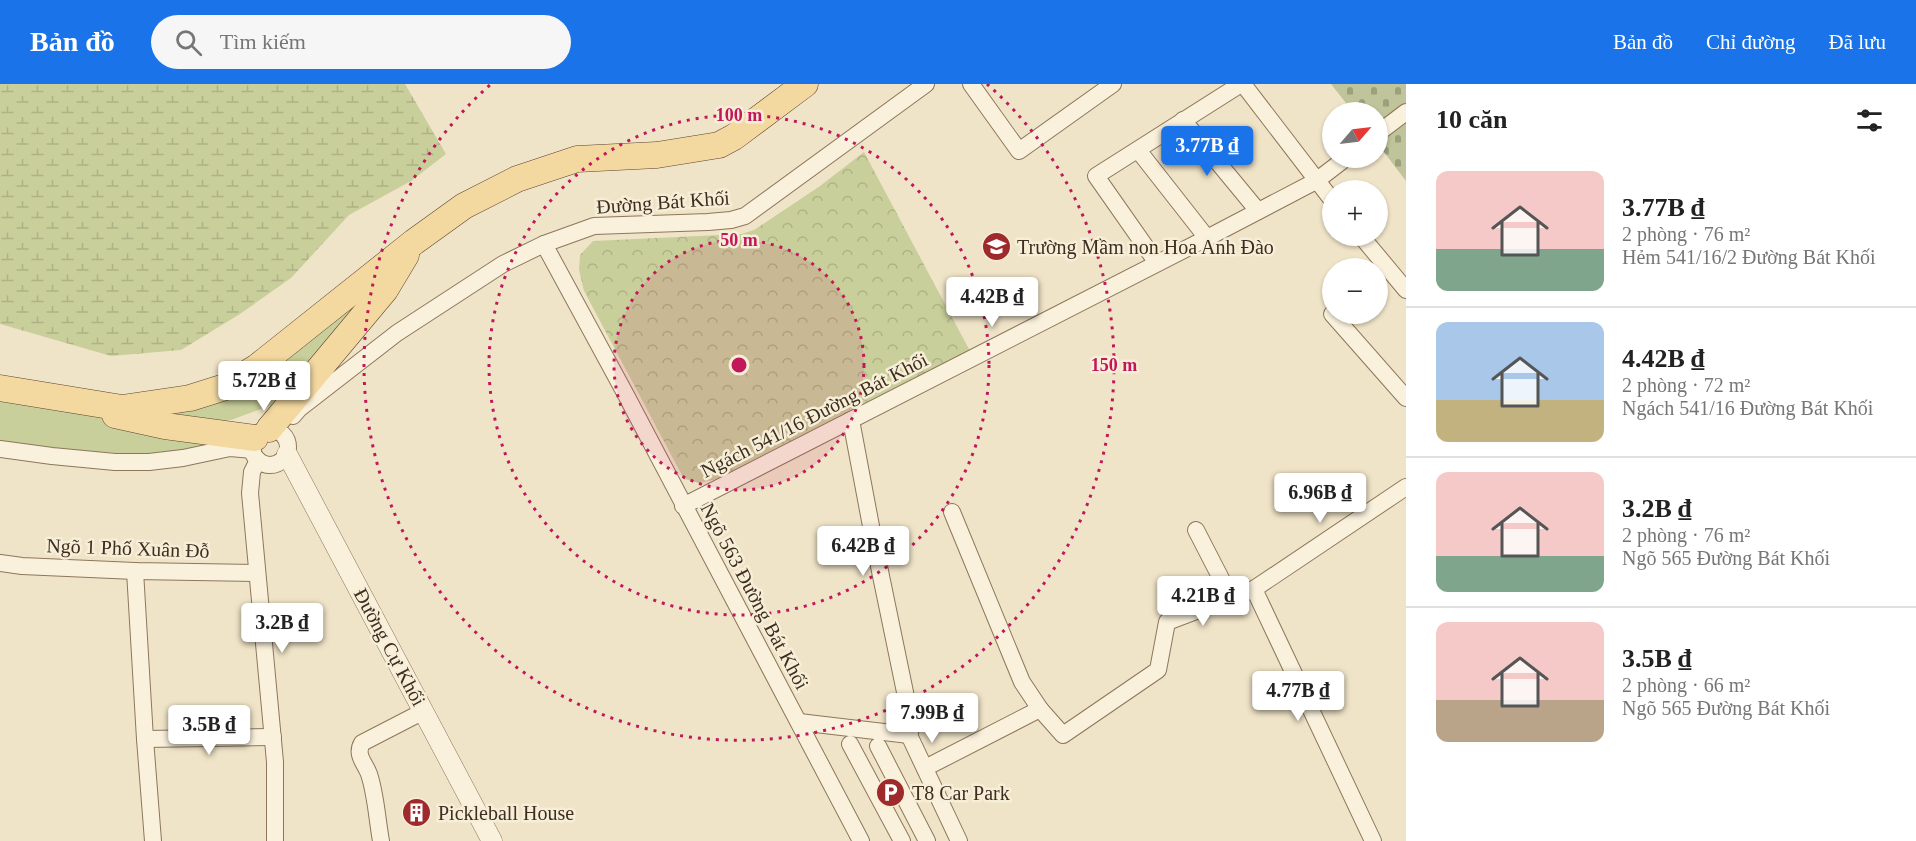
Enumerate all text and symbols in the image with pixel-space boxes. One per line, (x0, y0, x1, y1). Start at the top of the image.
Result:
search box (151, 15, 571, 69)
text: Bản đồ (30, 26, 115, 57)
icon: search (172, 26, 205, 59)
text: Tìm kiếm (220, 29, 306, 54)
text: Bản đồ (1613, 30, 1673, 54)
text: Chỉ đường (1706, 30, 1796, 54)
text: Đã lưu (1829, 30, 1886, 54)
north arrow (1322, 102, 1388, 168)
map controls (1322, 102, 1388, 324)
icon: filters (1853, 104, 1886, 137)
text: 100 m (716, 105, 762, 125)
text: 10 căn (1436, 105, 1508, 134)
pin: 3.77B ₫ (1152, 126, 1262, 177)
text: 3.77B ₫ (1175, 134, 1239, 156)
button: + (1322, 180, 1388, 246)
street label: Đường Bát Khối (596, 186, 731, 219)
text: 3.77B ₫ (1622, 193, 1705, 222)
icon: home (1484, 195, 1556, 267)
text: 2 phòng · 76 m² (1622, 223, 1750, 245)
text: 50 m (720, 230, 758, 250)
school or university icon: Trường Mầm non Hoa Anh Đào (980, 231, 1012, 263)
place label: Trường Mầm non Hoa Anh Đào (1017, 236, 1274, 259)
text: Hẻm 541/16/2 Đường Bát Khối (1622, 246, 1876, 268)
button: − (1322, 258, 1388, 324)
pin: 4.42B ₫ (937, 277, 1047, 328)
text: 4.42B ₫ (960, 285, 1024, 307)
text: 4.42B ₫ (1622, 344, 1705, 373)
icon: home (1484, 346, 1556, 418)
street label: Ngách 541/16 Đường Bát Khối (697, 348, 932, 483)
centre of rings (729, 355, 749, 375)
text: 150 m (1091, 355, 1137, 375)
pin: 5.72B ₫ (209, 361, 319, 412)
text: 5.72B ₫ (232, 369, 296, 391)
text: 2 phòng · 72 m² (1622, 374, 1750, 396)
text: Ngách 541/16 Đường Bát Khối (1622, 397, 1873, 419)
pin: 6.96B ₫ (1265, 473, 1375, 524)
text: 6.96B ₫ (1288, 481, 1352, 503)
text: 3.2B ₫ (1622, 494, 1692, 523)
icon: home (1484, 496, 1556, 568)
street label: Ngõ 563 Đường Bát Khối (696, 499, 814, 694)
text: 2 phòng · 76 m² (1622, 524, 1750, 546)
pin: 6.42B ₫ (808, 526, 918, 577)
street label: Ngõ 1 Phố Xuân Đỗ (46, 534, 210, 563)
text: 6.42B ₫ (831, 534, 895, 556)
text: Ngõ 565 Đường Bát Khối (1622, 547, 1830, 569)
pin: 4.21B ₫ (1148, 576, 1258, 627)
street label: Đường Cự Khối (349, 584, 430, 710)
text: 4.21B ₫ (1171, 584, 1235, 606)
pin: 3.2B ₫ (233, 603, 331, 654)
text: 3.2B ₫ (255, 611, 309, 633)
text: 3.5B ₫ (1622, 644, 1692, 673)
icon: home (1484, 646, 1556, 718)
pin: 4.77B ₫ (1243, 671, 1353, 722)
text: 2 phòng · 66 m² (1622, 674, 1750, 696)
text: 4.77B ₫ (1266, 679, 1330, 701)
pin: 7.99B ₫ (877, 693, 987, 744)
text: Ngõ 565 Đường Bát Khối (1622, 697, 1830, 719)
text: 7.99B ₫ (900, 701, 964, 723)
pin: 3.5B ₫ (160, 705, 258, 756)
text: 3.5B ₫ (182, 713, 236, 735)
parking icon: T8 Car Park (875, 777, 907, 809)
place label: T8 Car Park (912, 782, 1010, 804)
building icon: Pickleball House (401, 797, 433, 829)
place label: Pickleball House (438, 802, 574, 824)

